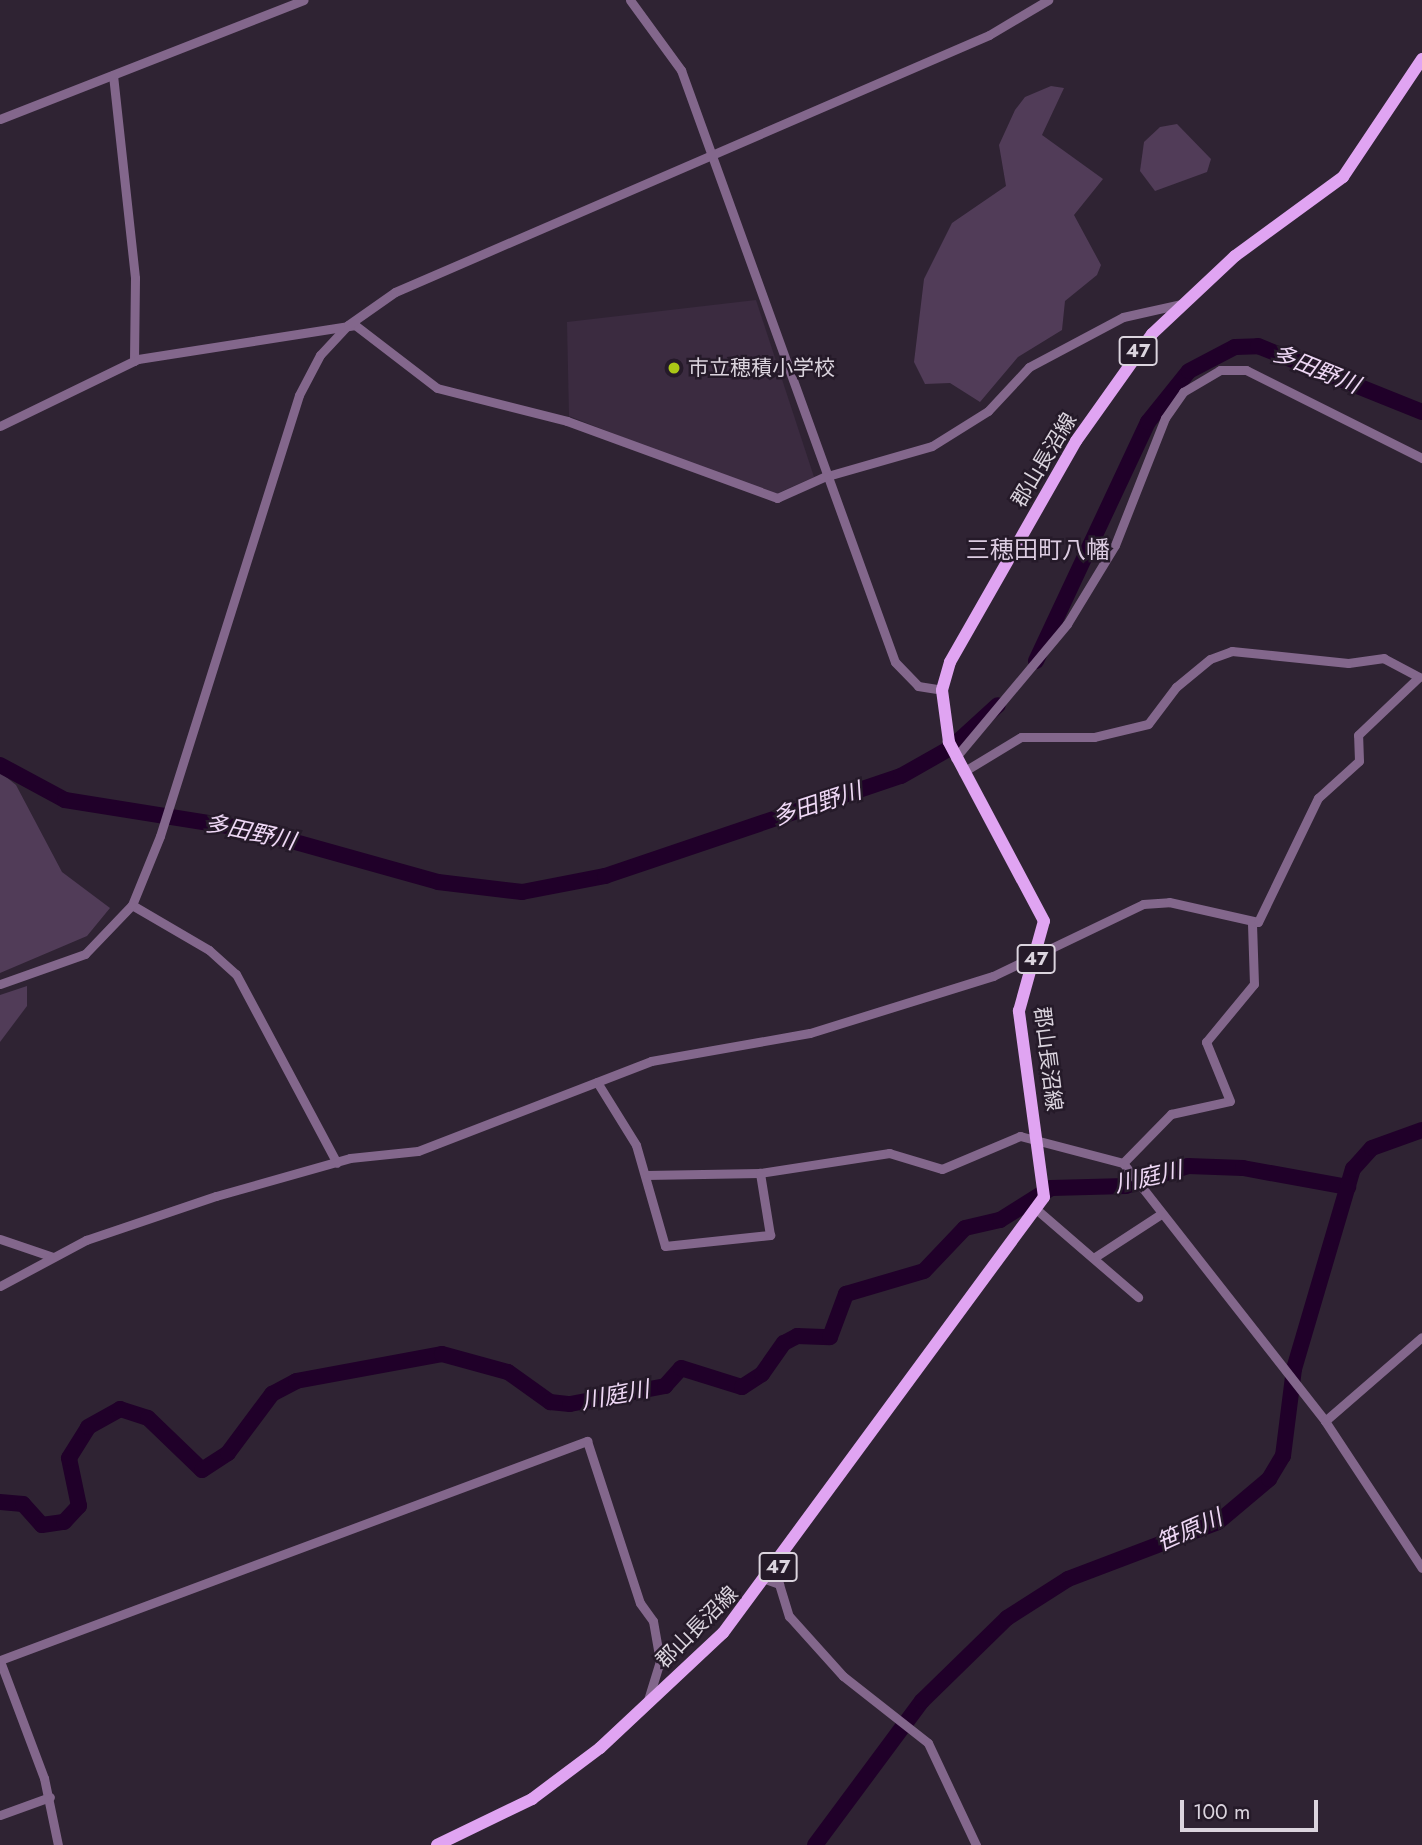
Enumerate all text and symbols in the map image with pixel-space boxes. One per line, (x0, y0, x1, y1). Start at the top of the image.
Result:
road number: 47 (1117, 336, 1159, 366)
water label: 多田野川 (1268, 339, 1364, 399)
place label: 市立穂積小学校 (688, 355, 835, 381)
marker: 市立穂積小学校 (666, 360, 682, 376)
street label: 郡山長沼線 (1006, 409, 1082, 511)
district label: 三穂田町八幡 (966, 536, 1110, 564)
water label: 多田野川 (769, 777, 865, 831)
water label: 多田野川 (202, 809, 298, 855)
road number: 47 (1015, 944, 1057, 974)
street label: 郡山長沼線 (1029, 1005, 1067, 1113)
water label: 川庭川 (1111, 1156, 1185, 1198)
water label: 川庭川 (579, 1375, 651, 1415)
water label: 笹原川 (1152, 1503, 1226, 1557)
road number: 47 (757, 1552, 799, 1582)
street label: 郡山長沼線 (651, 1581, 743, 1673)
scale bar (1184, 1786, 1322, 1830)
text: 100 m (1193, 1797, 1250, 1827)

